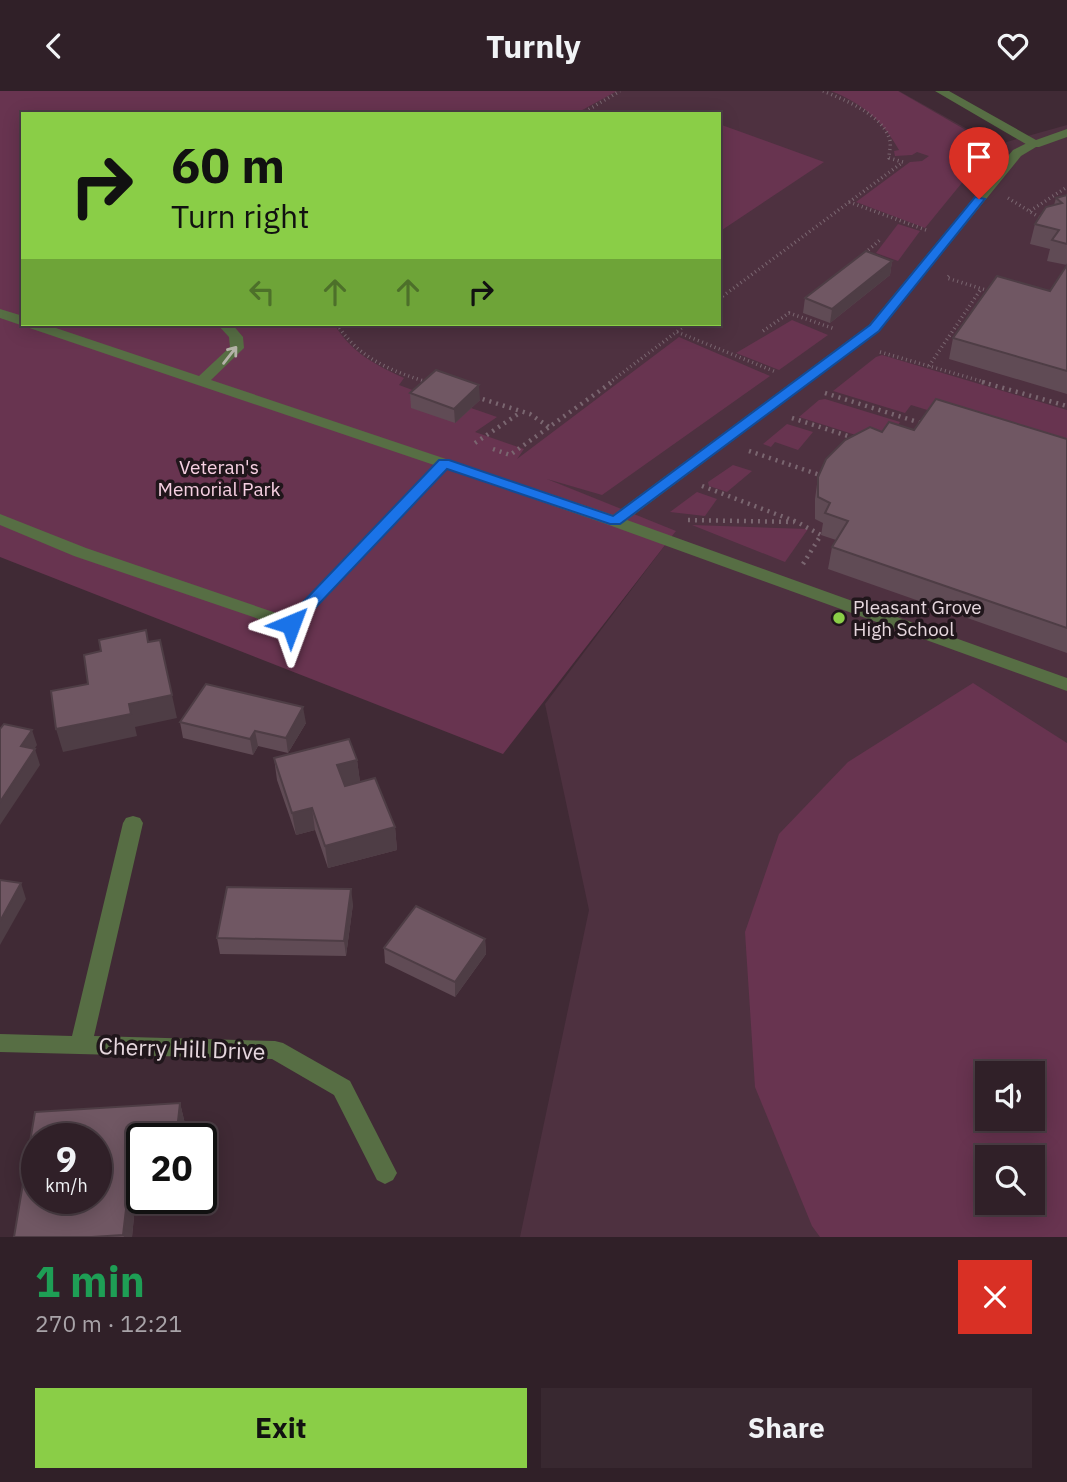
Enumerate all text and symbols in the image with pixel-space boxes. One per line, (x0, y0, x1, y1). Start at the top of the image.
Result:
text: Turnly (486, 25, 581, 67)
icon: back (35, 27, 73, 65)
icon: heart (994, 27, 1032, 65)
pin (949, 127, 1009, 199)
text: 60 m (171, 133, 285, 196)
icon: arrive (960, 138, 998, 176)
icon: right (56, 140, 147, 231)
text: Turn right (171, 195, 309, 237)
icon: left (243, 273, 281, 311)
icon: ahead (316, 273, 354, 311)
icon: ahead (389, 273, 427, 311)
icon: right (462, 273, 500, 311)
one-way arrow (222, 346, 237, 364)
park label: Veteran's Memorial Park (157, 455, 281, 501)
position arrow (254, 587, 328, 661)
place label: Pleasant Grove High School (853, 595, 982, 641)
marker: Pleasant Grove High School (831, 610, 847, 626)
street label: Cherry Hill Drive (98, 1030, 266, 1066)
map controls (975, 1061, 1045, 1215)
button: sound (975, 1061, 1045, 1131)
speed limit sign: 20 (126, 1123, 217, 1214)
text: 9 (56, 1136, 77, 1182)
button: search (975, 1145, 1045, 1215)
text: km/h (45, 1174, 88, 1197)
text: 1 min (35, 1254, 145, 1309)
button: close (958, 1260, 1032, 1334)
text: 270 m · 12:21 (35, 1308, 182, 1338)
button: Exit (35, 1388, 527, 1468)
button: Share (541, 1388, 1032, 1468)

